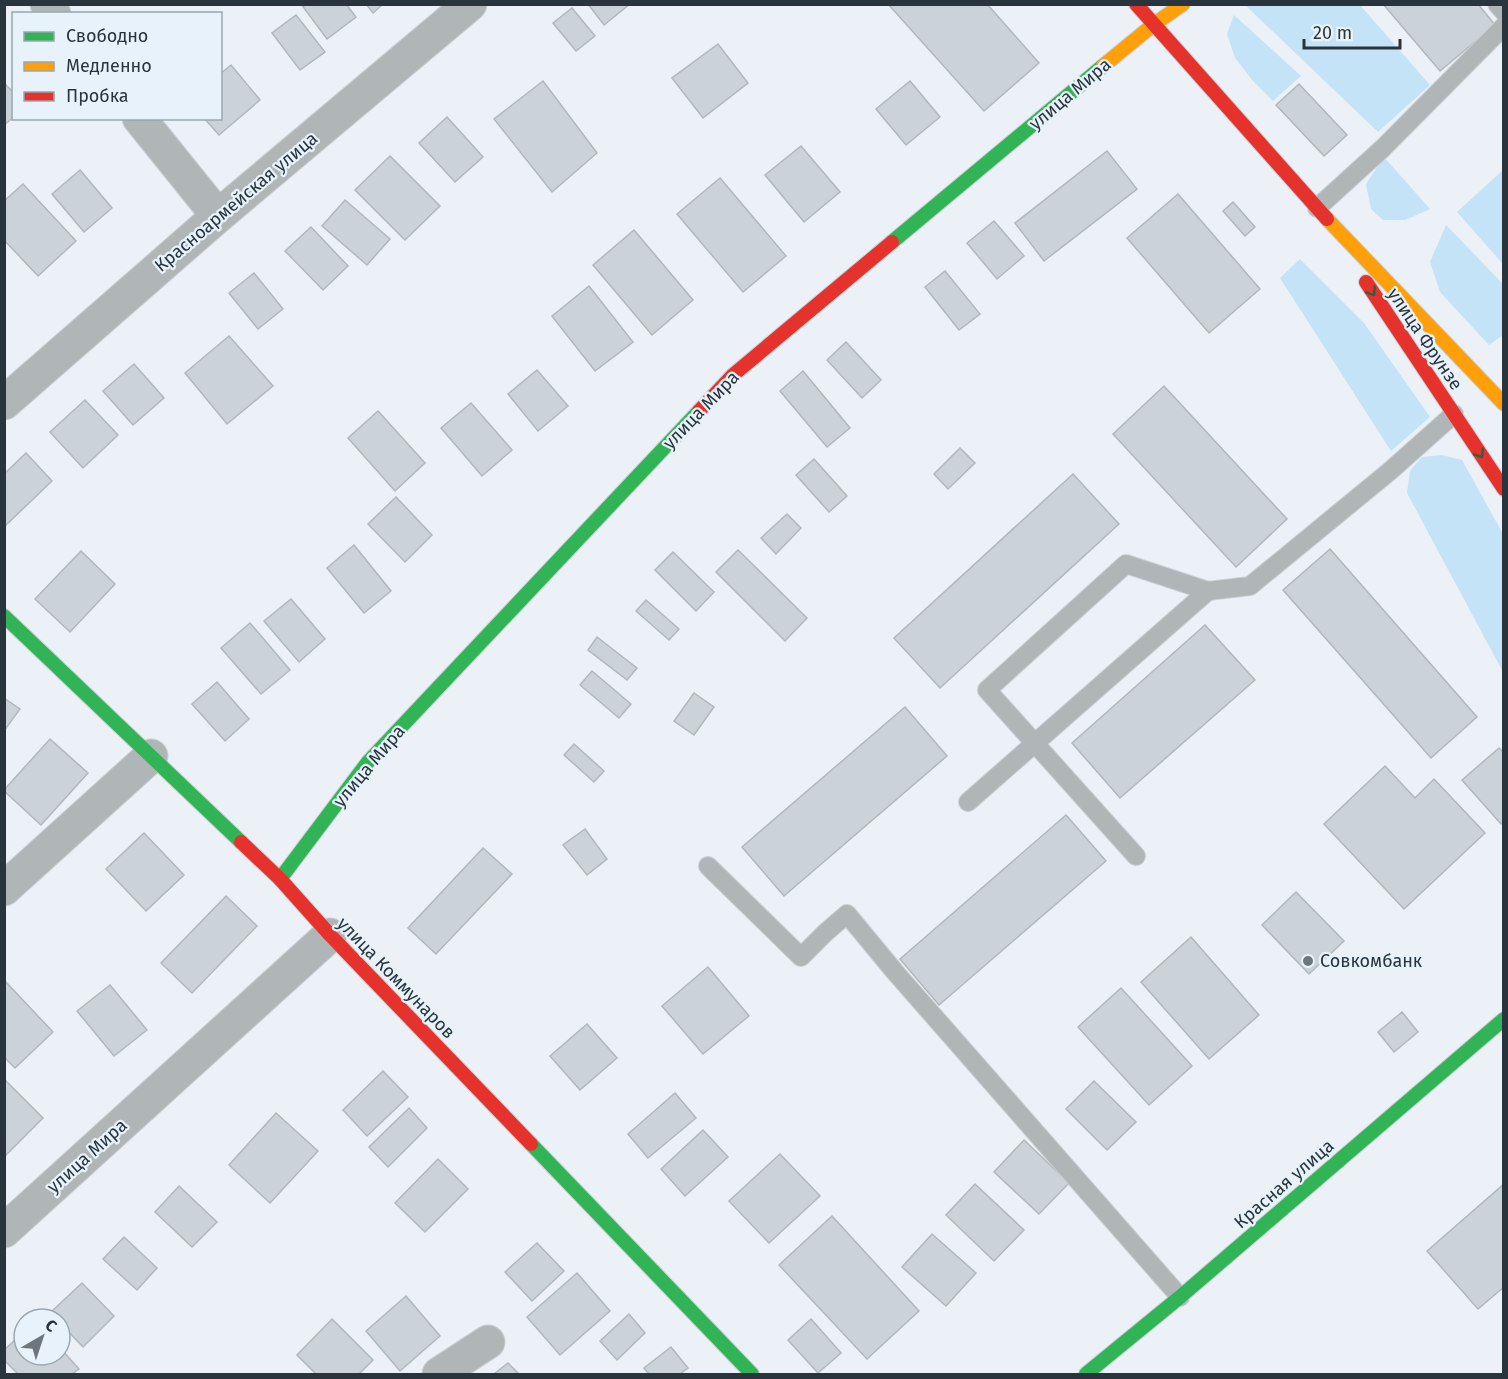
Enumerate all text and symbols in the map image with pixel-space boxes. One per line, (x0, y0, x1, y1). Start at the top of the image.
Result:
legend (12, 12, 222, 120)
scale bar (1304, 12, 1400, 50)
text: 20 m (1313, 22, 1352, 44)
text: Свободно (66, 25, 148, 47)
street label: улица Мира (1025, 53, 1115, 135)
text: Медленно (66, 55, 152, 77)
text: Пробка (66, 85, 129, 107)
street label: Красноармейская улица (150, 127, 322, 277)
street label: улица Фрунзе (1383, 284, 1467, 394)
one-way arrow (1365, 286, 1377, 296)
street label: улица Мира (658, 366, 744, 454)
one-way arrow (1473, 448, 1484, 459)
street label: улица Мира (328, 721, 410, 811)
street label: улица Коммунаров (332, 913, 460, 1043)
place label: Совкомбанк (1320, 950, 1423, 972)
marker: Совкомбанк (1301, 954, 1315, 968)
street label: улица Мира (42, 1114, 132, 1198)
street label: Красная улица (1230, 1135, 1338, 1233)
north arrow (12, 1307, 72, 1367)
text: С (42, 1315, 61, 1337)

